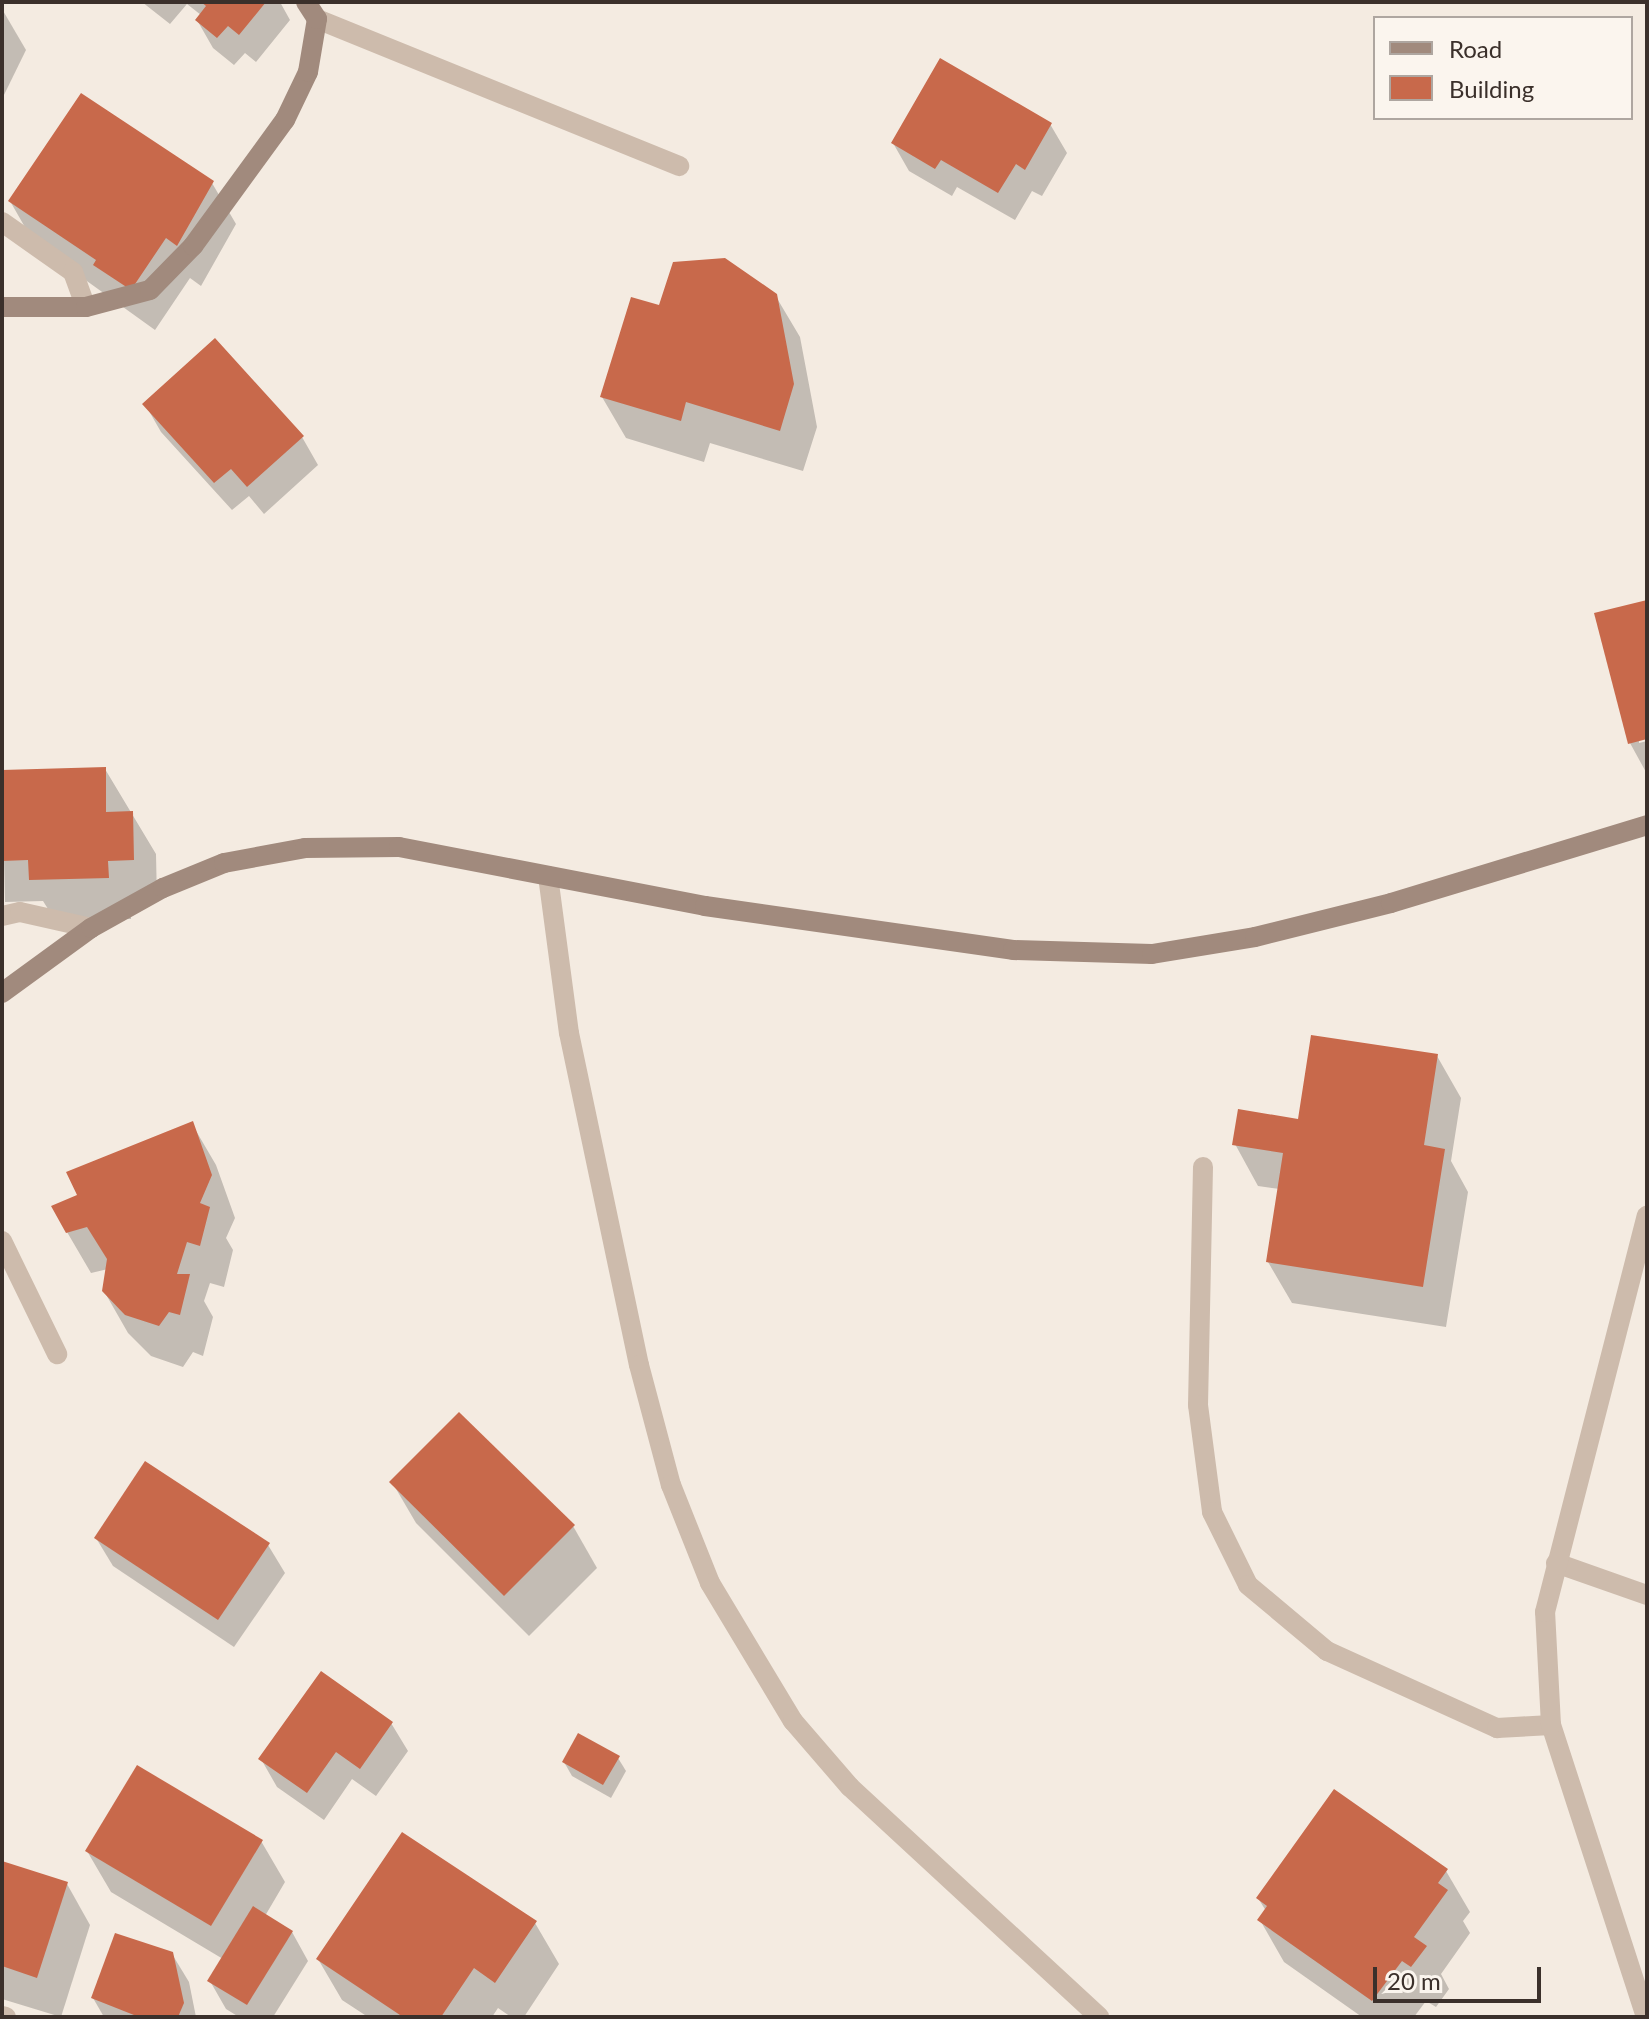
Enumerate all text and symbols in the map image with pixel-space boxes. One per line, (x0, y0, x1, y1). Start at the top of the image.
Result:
legend (1373, 16, 1633, 120)
text: Road (1449, 34, 1502, 63)
text: Building (1449, 74, 1534, 103)
scale bar (1377, 1951, 1545, 2001)
text: 20 m (1387, 1966, 1441, 1995)

